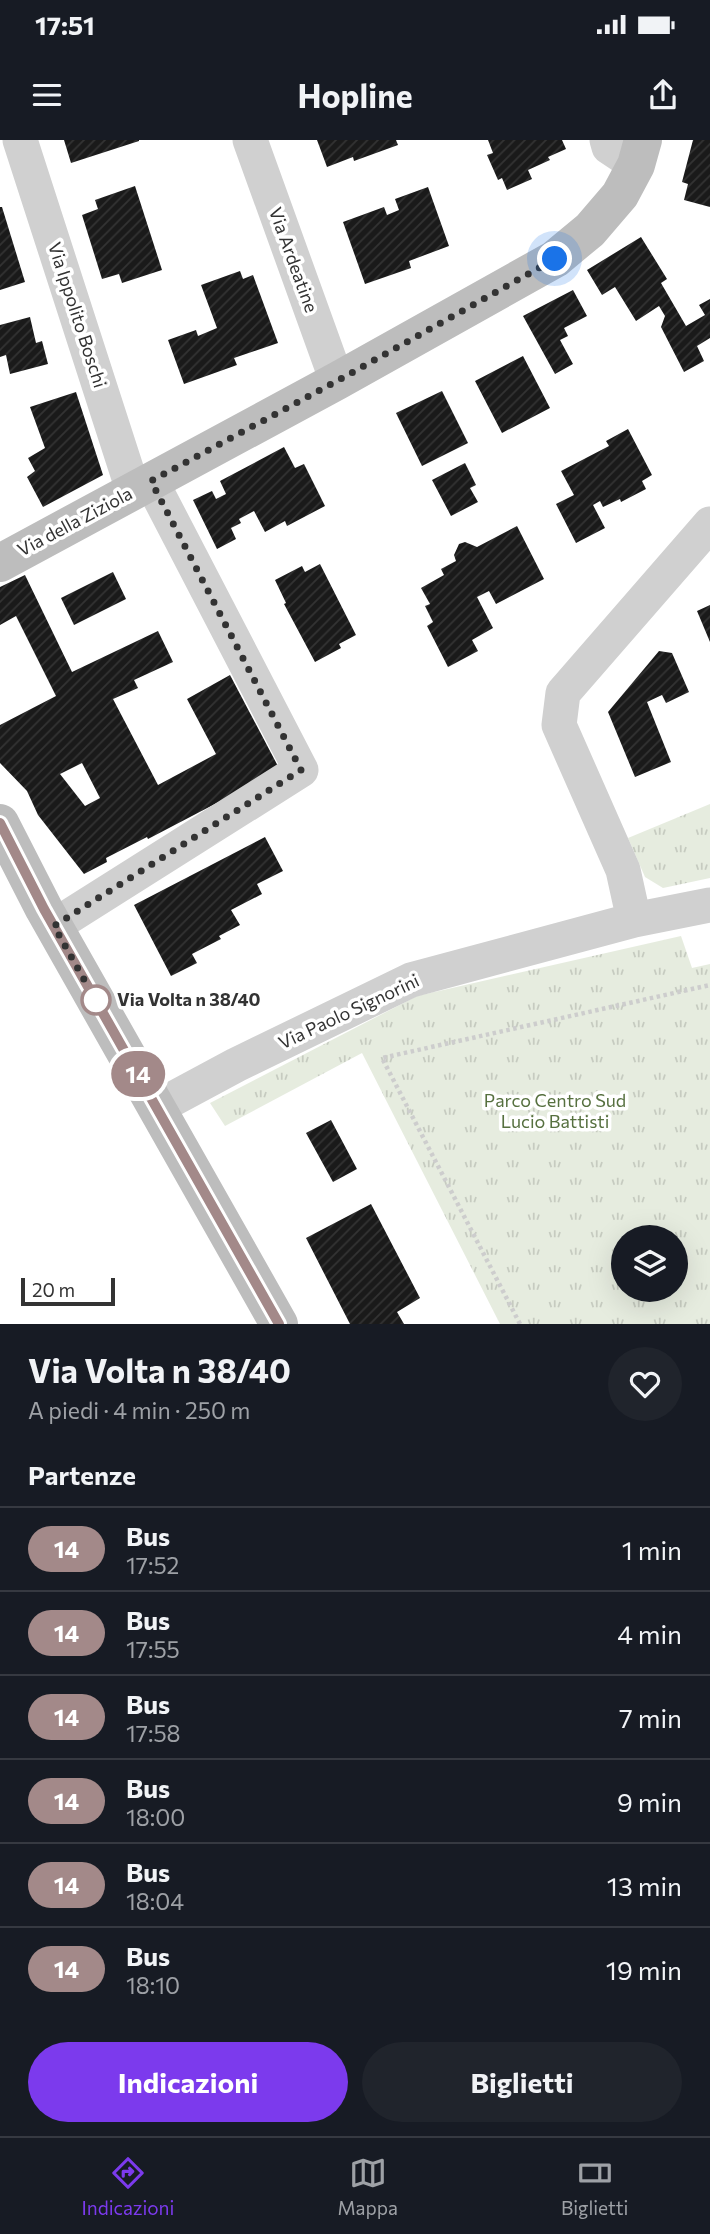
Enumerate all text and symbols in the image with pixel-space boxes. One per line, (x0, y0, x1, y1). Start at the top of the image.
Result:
text: 17:51 (35, 9, 95, 40)
text: Hopline (297, 75, 413, 115)
icon: menu (28, 76, 66, 114)
icon: share (644, 76, 682, 114)
street label: Via Ardeatine (265, 204, 323, 315)
street label: Via Ippolito Boschi (44, 239, 112, 390)
your location (537, 241, 572, 276)
street label: Via della Ziziola (13, 482, 136, 561)
street label: Via Paolo Signorini (275, 969, 422, 1053)
marker: Via Volta n 38/40 (81, 985, 111, 1015)
place label: Via Volta n 38/40 (117, 988, 260, 1010)
line badge: 14 (106, 1051, 170, 1097)
text: 14 (125, 1059, 151, 1088)
park label: Parco Centro Sud Lucio Battisti (484, 1089, 626, 1132)
map controls (611, 1225, 688, 1302)
button: layers (611, 1225, 688, 1302)
scale bar (21, 1275, 116, 1307)
text: 20 m (32, 1278, 75, 1301)
button: heart (608, 1347, 682, 1421)
text: Via Volta n 38/40 (28, 1349, 291, 1390)
text: A piedi · 4 min · 250 m (28, 1396, 250, 1424)
text: Partenze (28, 1459, 136, 1490)
text: Bus (126, 1520, 170, 1551)
text: 14 (54, 1534, 79, 1563)
text: 1 min (622, 1534, 682, 1565)
text: 17:52 (126, 1551, 179, 1579)
text: Bus (126, 1604, 170, 1635)
text: 14 (54, 1618, 79, 1647)
text: 4 min (617, 1618, 682, 1649)
text: 17:55 (126, 1635, 180, 1663)
text: Bus (126, 1688, 170, 1719)
text: 14 (54, 1702, 79, 1731)
text: 7 min (619, 1702, 682, 1733)
text: 17:58 (126, 1719, 181, 1747)
text: Bus (126, 1772, 170, 1803)
text: 14 (54, 1786, 79, 1815)
text: 9 min (617, 1786, 682, 1817)
text: 18:00 (126, 1803, 185, 1831)
text: Bus (126, 1856, 170, 1887)
text: 14 (54, 1870, 79, 1899)
text: 13 min (607, 1870, 682, 1901)
text: 18:04 (126, 1887, 184, 1915)
text: Bus (126, 1940, 170, 1971)
text: 14 (54, 1954, 79, 1983)
text: 19 min (606, 1954, 682, 1985)
text: 18:10 (126, 1971, 180, 1999)
button: Indicazioni (28, 2042, 348, 2122)
button: Biglietti (362, 2042, 682, 2122)
tab: Indicazioni (82, 2154, 174, 2219)
tab: Mappa (337, 2154, 398, 2219)
tab: Biglietti (561, 2154, 628, 2219)

